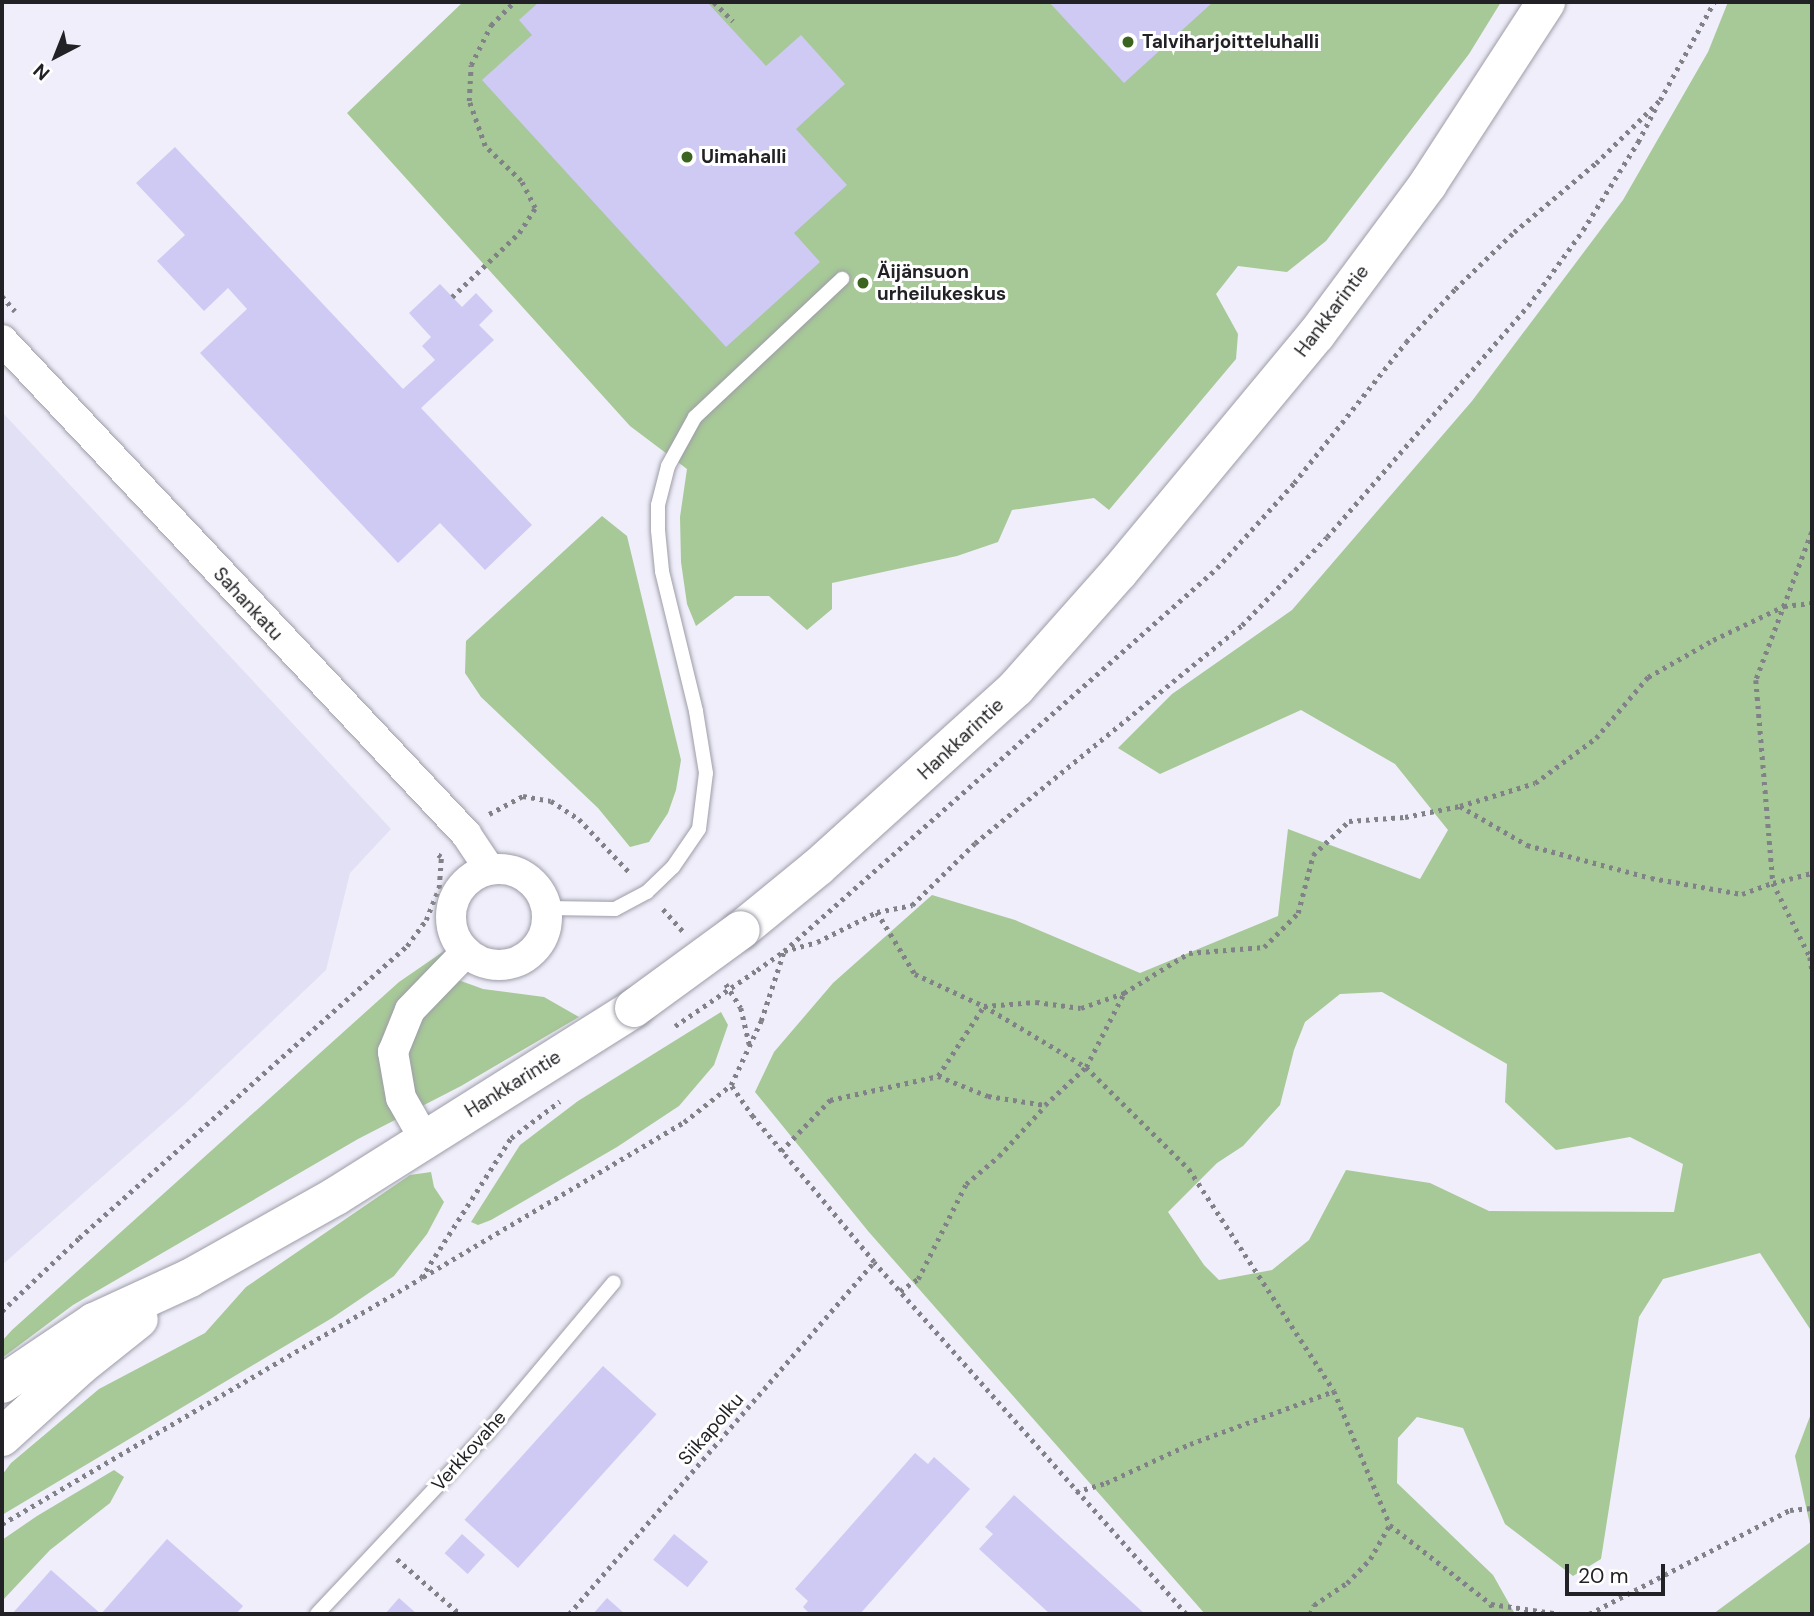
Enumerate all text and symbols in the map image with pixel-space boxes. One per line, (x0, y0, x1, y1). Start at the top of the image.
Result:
north arrow (21, 21, 91, 91)
place label: Talviharjoitteluhalli (1142, 31, 1319, 53)
marker: Talviharjoitteluhalli (1120, 34, 1136, 50)
text: N (28, 58, 55, 86)
place label: Uimahalli (701, 146, 786, 168)
marker: Uimahalli (679, 149, 695, 165)
place label: Äijänsuon urheilukeskus (877, 261, 1006, 305)
street label: Hankkarintie (1290, 261, 1374, 361)
marker: Äijänsuon urheilukeskus (855, 275, 871, 291)
street label: Sahankatu (208, 563, 288, 645)
street label: Hankkarintie (913, 694, 1009, 784)
street label: Hankkarintie (461, 1045, 565, 1123)
street label: Siikapolku (674, 1388, 748, 1470)
street label: Verkkovahe (427, 1406, 511, 1496)
scale bar (1569, 1550, 1669, 1594)
text: 20 m (1578, 1562, 1629, 1590)

